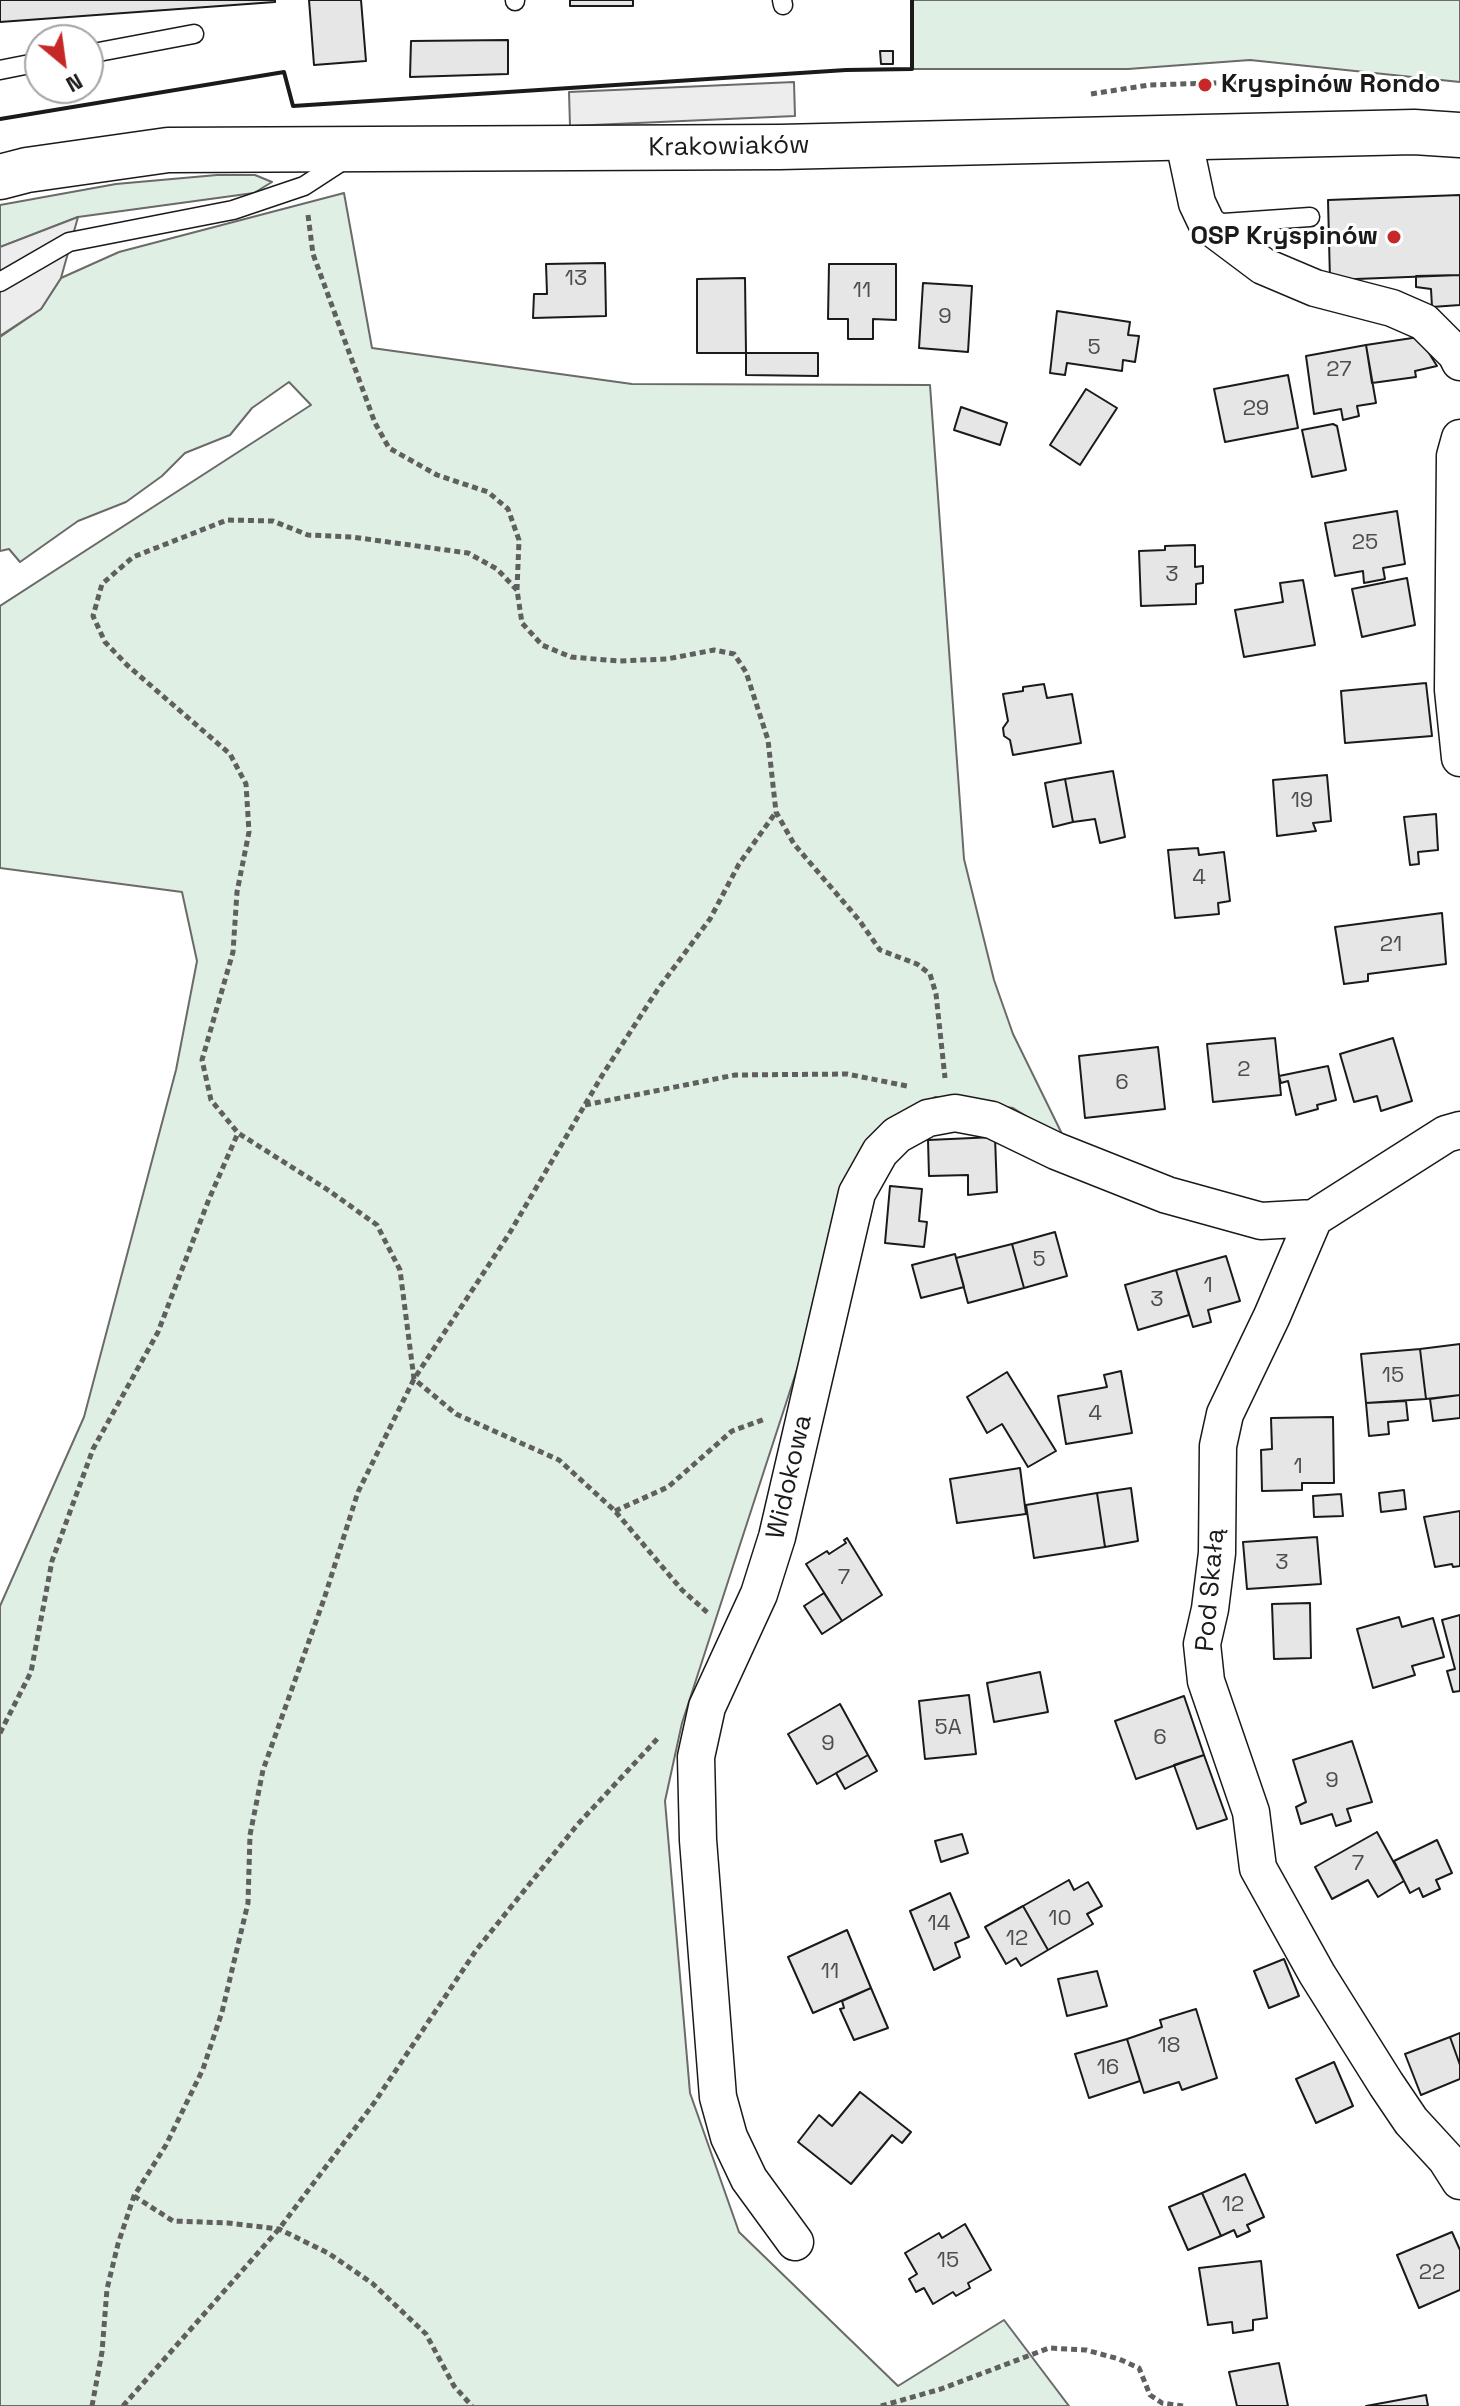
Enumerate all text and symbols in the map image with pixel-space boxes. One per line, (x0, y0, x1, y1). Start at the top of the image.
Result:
north arrow (24, 24, 104, 104)
text: N (61, 67, 88, 99)
place label: Kryspinów Rondo (1221, 69, 1440, 101)
marker: Kryspinów Rondo (1196, 76, 1214, 94)
street label: Krakowiaków (648, 130, 810, 164)
place label: OSP Kryspinów (1190, 221, 1378, 253)
marker: OSP Kryspinów (1385, 228, 1403, 246)
house number: 13 (565, 266, 587, 292)
house number: 11 (853, 278, 871, 304)
house number: 9 (938, 304, 952, 330)
house number: 5 (1087, 335, 1101, 361)
house number: 27 (1326, 357, 1352, 383)
house number: 29 (1243, 396, 1269, 422)
house number: 25 (1352, 530, 1378, 556)
house number: 3 (1165, 562, 1179, 588)
house number: 19 (1291, 788, 1313, 814)
house number: 4 (1192, 865, 1206, 891)
house number: 21 (1380, 932, 1402, 958)
house number: 2 (1237, 1057, 1251, 1083)
house number: 6 (1115, 1070, 1129, 1096)
house number: 5 (1032, 1247, 1046, 1273)
house number: 1 (1203, 1273, 1213, 1299)
house number: 3 (1150, 1287, 1164, 1313)
house number: 15 (1382, 1363, 1404, 1389)
house number: 4 (1088, 1401, 1102, 1427)
street label: Widokowa (761, 1412, 819, 1542)
house number: 1 (1293, 1454, 1303, 1480)
street label: Pod Skałą (1190, 1527, 1232, 1653)
house number: 3 (1275, 1550, 1289, 1576)
house number: 7 (838, 1565, 850, 1591)
house number: 5A (934, 1715, 962, 1741)
house number: 6 (1153, 1725, 1167, 1751)
house number: 9 (821, 1731, 835, 1757)
house number: 9 (1325, 1768, 1339, 1794)
house number: 7 (1352, 1851, 1364, 1877)
house number: 10 (1048, 1906, 1072, 1932)
house number: 14 (928, 1911, 950, 1937)
house number: 12 (1006, 1926, 1028, 1952)
house number: 11 (821, 1959, 839, 1985)
house number: 18 (1158, 2033, 1180, 2059)
house number: 16 (1097, 2055, 1119, 2081)
house number: 12 (1222, 2192, 1244, 2218)
house number: 15 (937, 2248, 959, 2274)
house number: 22 (1419, 2260, 1445, 2286)

